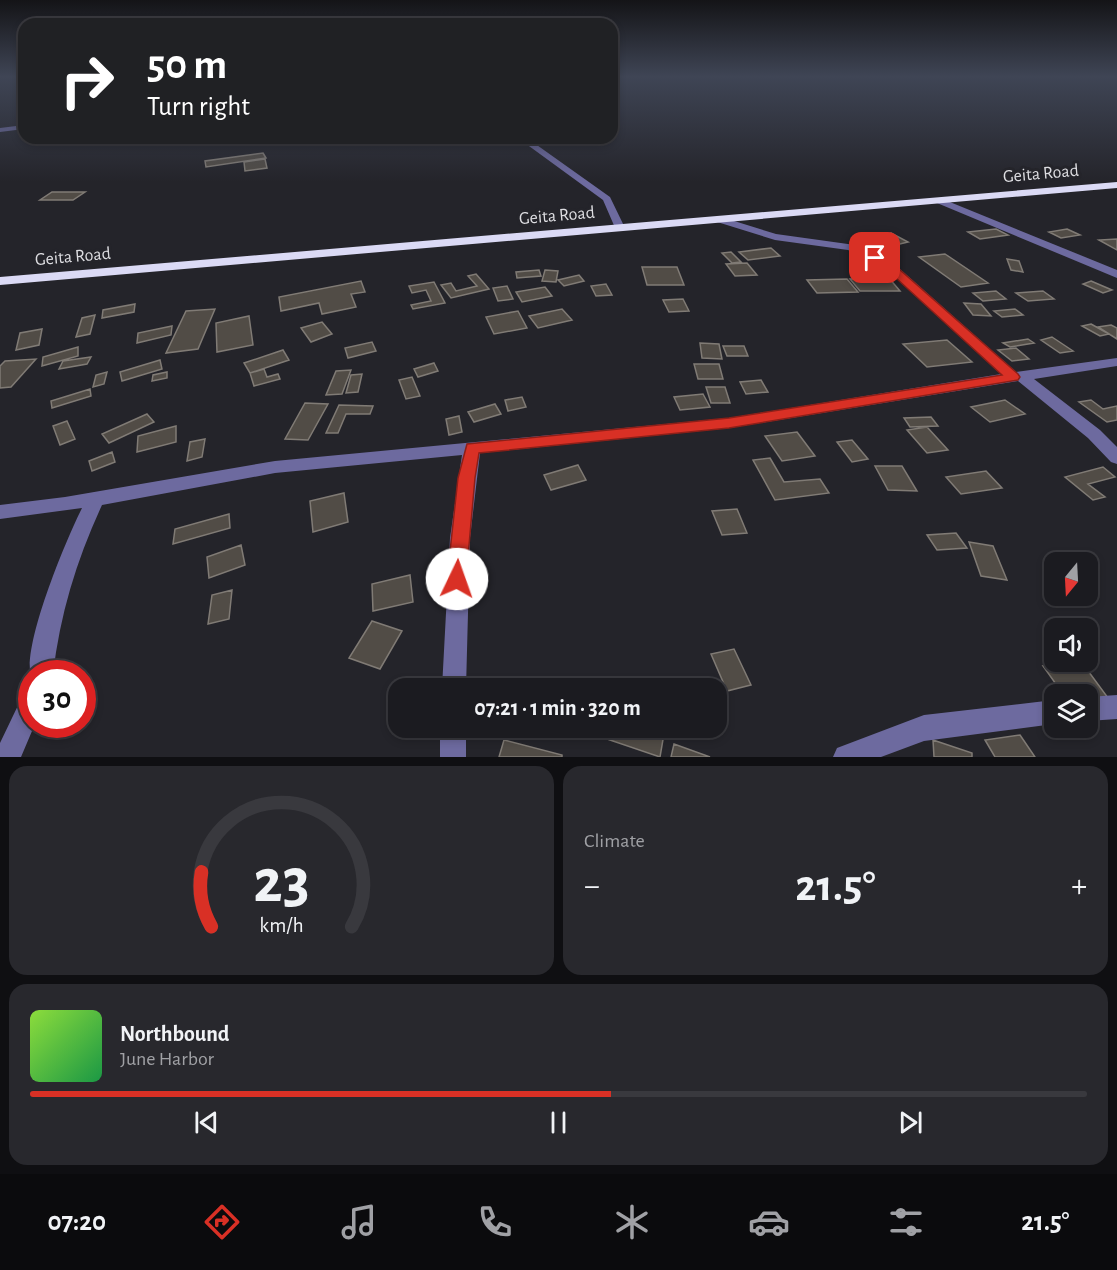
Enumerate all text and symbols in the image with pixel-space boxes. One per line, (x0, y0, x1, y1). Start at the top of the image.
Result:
icon: right (48, 42, 126, 120)
text: 50 m (147, 44, 227, 86)
text: Turn right (147, 93, 250, 120)
street label: Geita Road (1002, 162, 1080, 186)
street label: Geita Road (518, 204, 596, 228)
pin (849, 232, 900, 283)
icon: arrive (858, 241, 891, 274)
street label: Geita Road (34, 245, 112, 269)
position arrow (425, 547, 489, 611)
north arrow (1044, 552, 1098, 606)
map controls (1044, 552, 1098, 738)
button: sound (1044, 618, 1098, 672)
speed limit sign: 30 (18, 660, 96, 738)
button: layers (1044, 684, 1098, 738)
text: 07:21 · 1 min · 320 m (474, 697, 641, 719)
text: Climate (584, 831, 645, 851)
text: 23 (253, 851, 310, 913)
text: 21.5° (795, 864, 876, 909)
text: − (584, 870, 600, 903)
text: + (1071, 870, 1087, 903)
text: km/h (259, 916, 304, 937)
text: Northbound (120, 1023, 229, 1045)
text: June Harbor (120, 1049, 214, 1069)
icon: previous (190, 1106, 223, 1139)
icon: pause (542, 1106, 575, 1139)
icon: next (894, 1106, 927, 1139)
icon: directions (201, 1201, 243, 1243)
icon: music (338, 1201, 380, 1243)
icon: phone (474, 1201, 516, 1243)
icon: climate (611, 1201, 653, 1243)
icon: car (748, 1201, 790, 1243)
icon: filters (885, 1201, 927, 1243)
text: 07:20 (47, 1208, 106, 1235)
text: 21.5° (1021, 1208, 1070, 1235)

